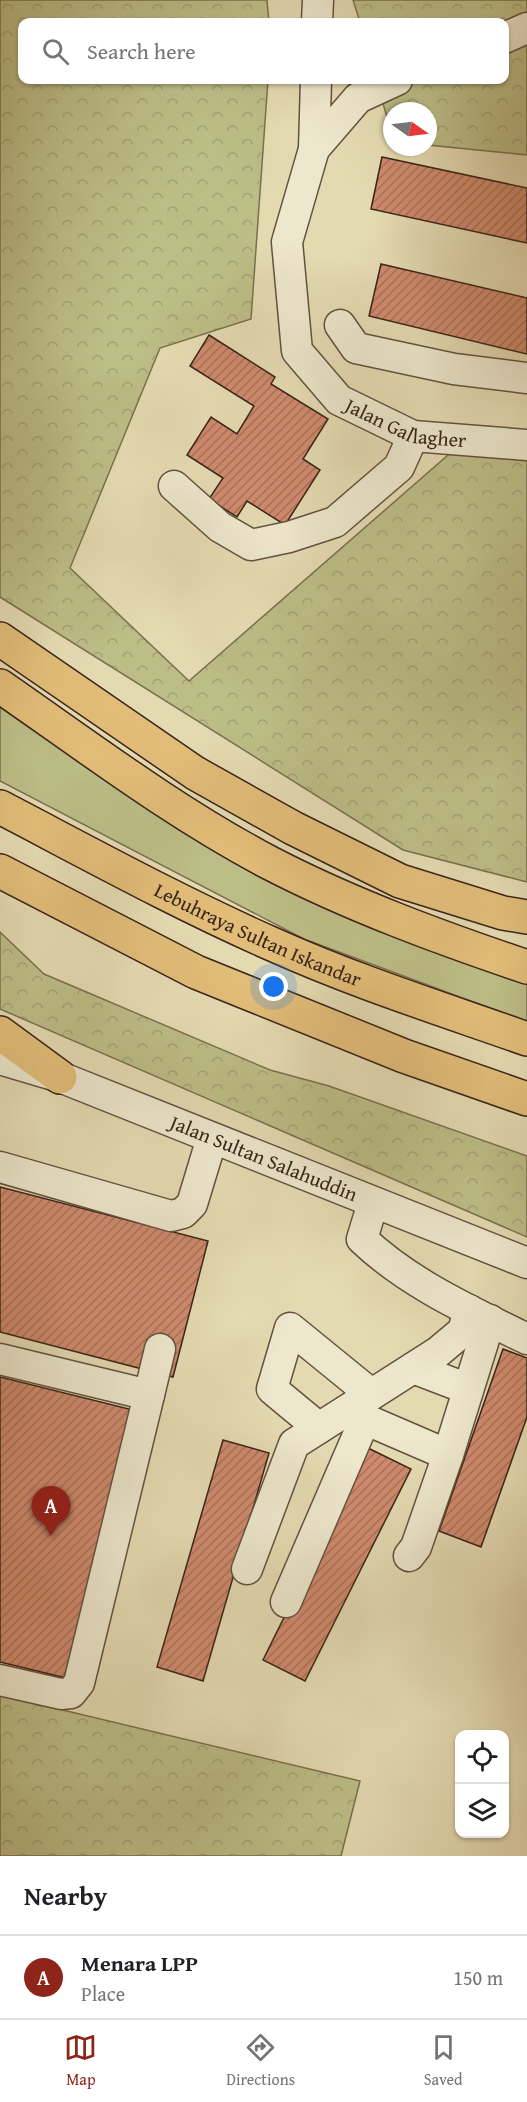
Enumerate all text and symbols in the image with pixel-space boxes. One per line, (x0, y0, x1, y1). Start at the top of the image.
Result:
search box (18, 18, 509, 84)
icon: search (39, 35, 72, 68)
text: Search here (87, 35, 196, 67)
north arrow (383, 102, 437, 156)
street label: Jalan Gallagher (338, 389, 467, 454)
street label: Lebuhraya Sultan Iskandar (150, 875, 366, 993)
your location (259, 972, 288, 1001)
street label: Jalan Sultan Salahuddin (163, 1106, 362, 1208)
pin: A (32, 1486, 70, 1536)
map controls (455, 1730, 509, 1838)
button: locate (455, 1730, 509, 1784)
button: layers (455, 1784, 509, 1838)
text: Nearby (24, 1876, 107, 1915)
text: Menara LPP (81, 1947, 198, 1979)
text: A (37, 1963, 50, 1992)
text: 150 m (453, 1963, 503, 1992)
text: Place (81, 1979, 125, 2008)
tab: Map (64, 2031, 97, 2091)
tab: Directions (226, 2031, 295, 2091)
tab: Saved (424, 2031, 463, 2091)

